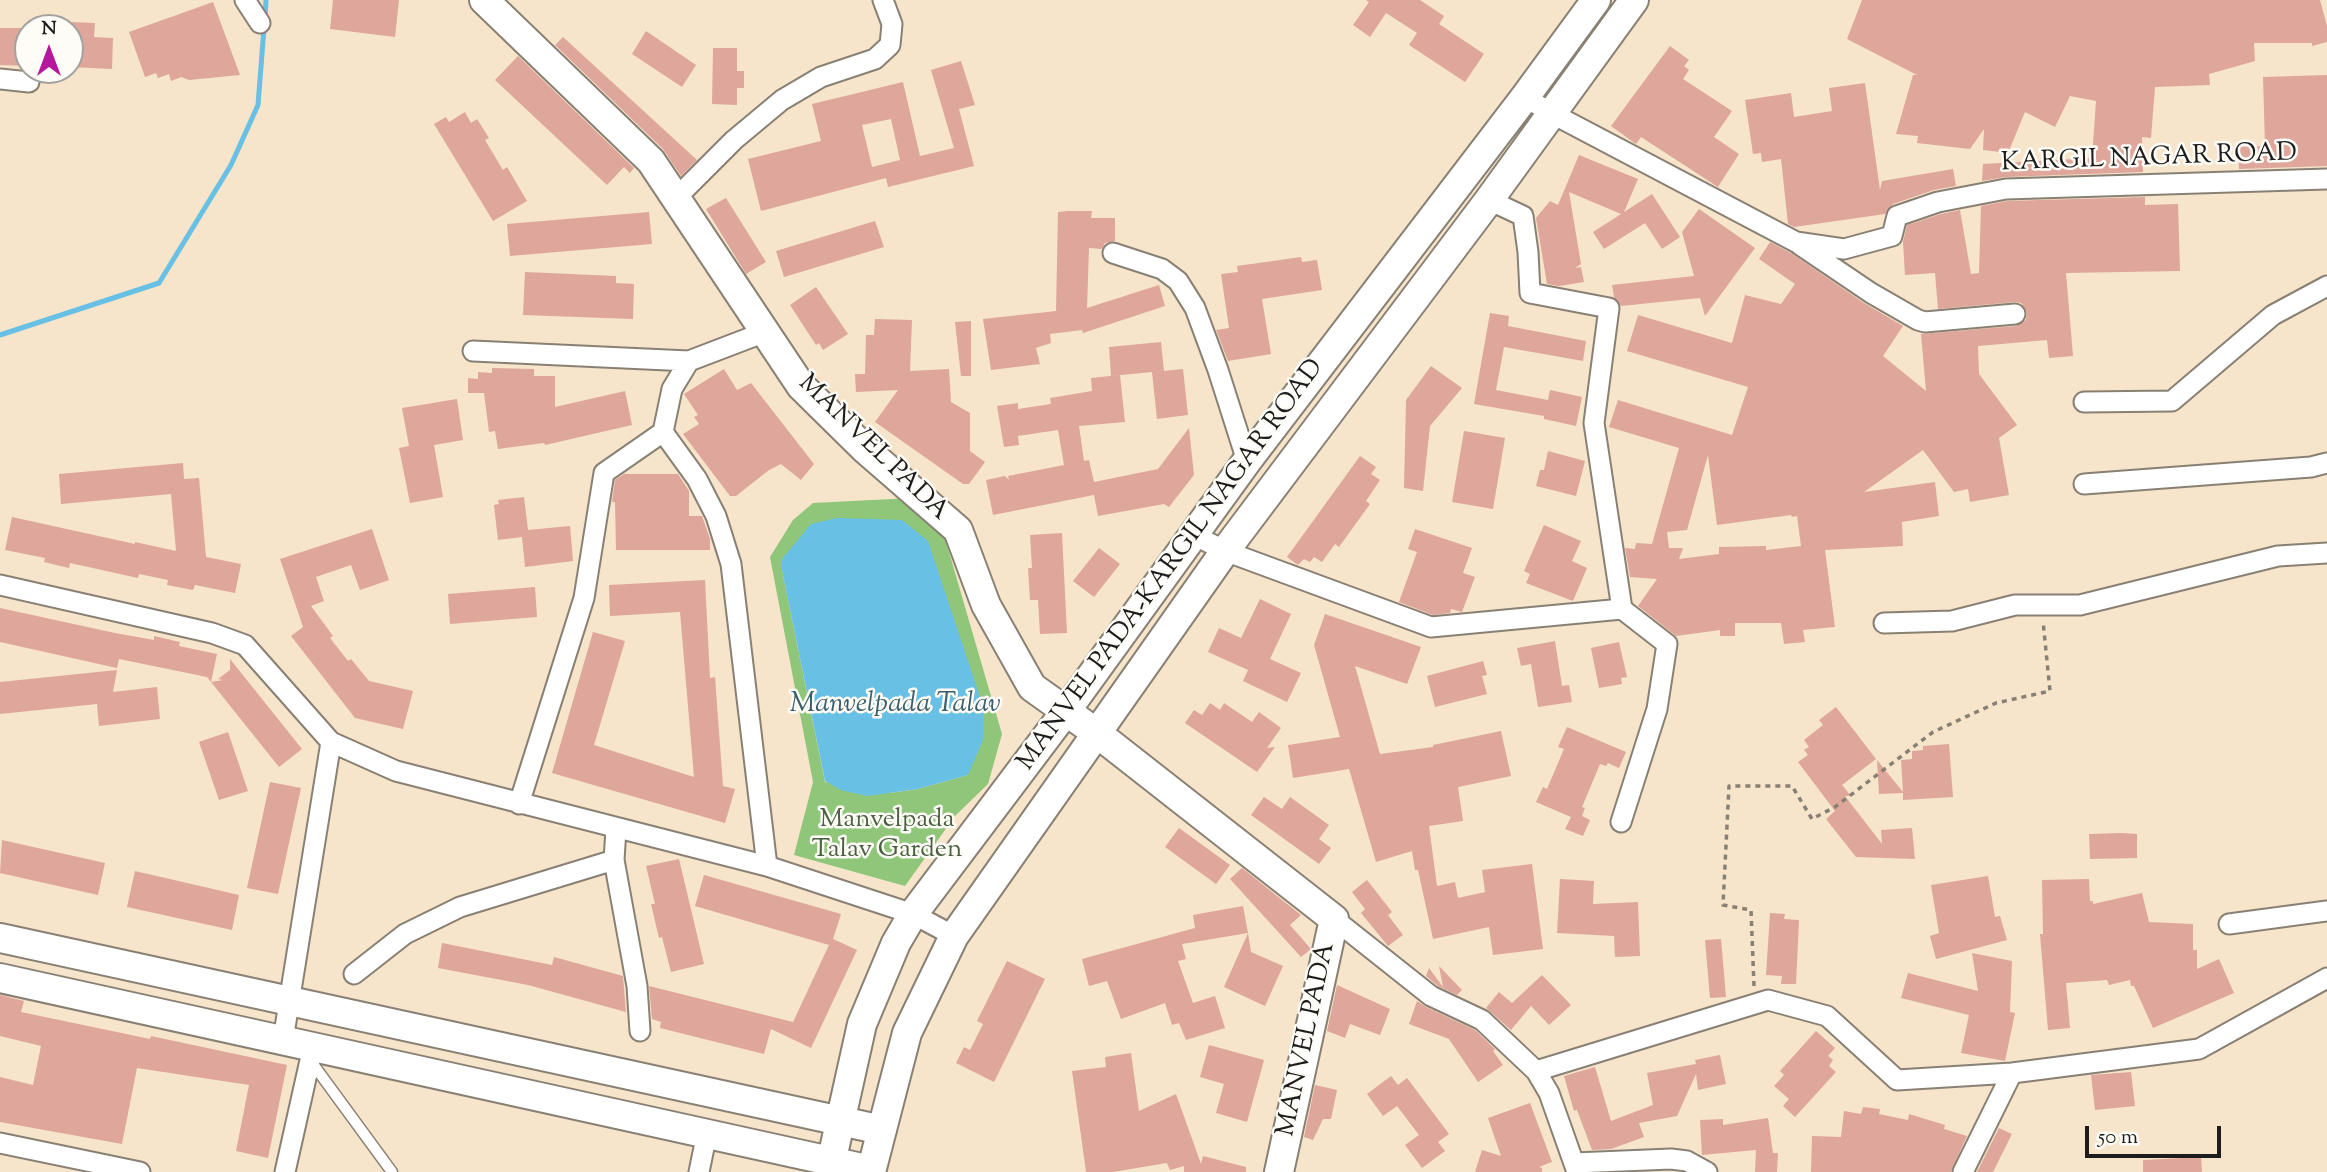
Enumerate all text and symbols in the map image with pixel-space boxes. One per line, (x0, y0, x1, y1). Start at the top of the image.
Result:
north arrow (14, 14, 84, 84)
text: N (41, 16, 57, 43)
street label: KARGIL NAGAR ROAD (2000, 139, 2298, 181)
street label: MANVEL PADA-KARGIL NAGAR ROAD (1012, 354, 1332, 778)
street label: MANVEL PADA (790, 369, 954, 529)
water label: Manvelpada Talav (790, 689, 1000, 723)
park label: Manvelpada Talav Garden (812, 806, 962, 868)
street label: MANVEL PADA (1272, 940, 1344, 1140)
scale bar (2089, 1112, 2226, 1156)
text: 50 m (2098, 1123, 2138, 1153)

